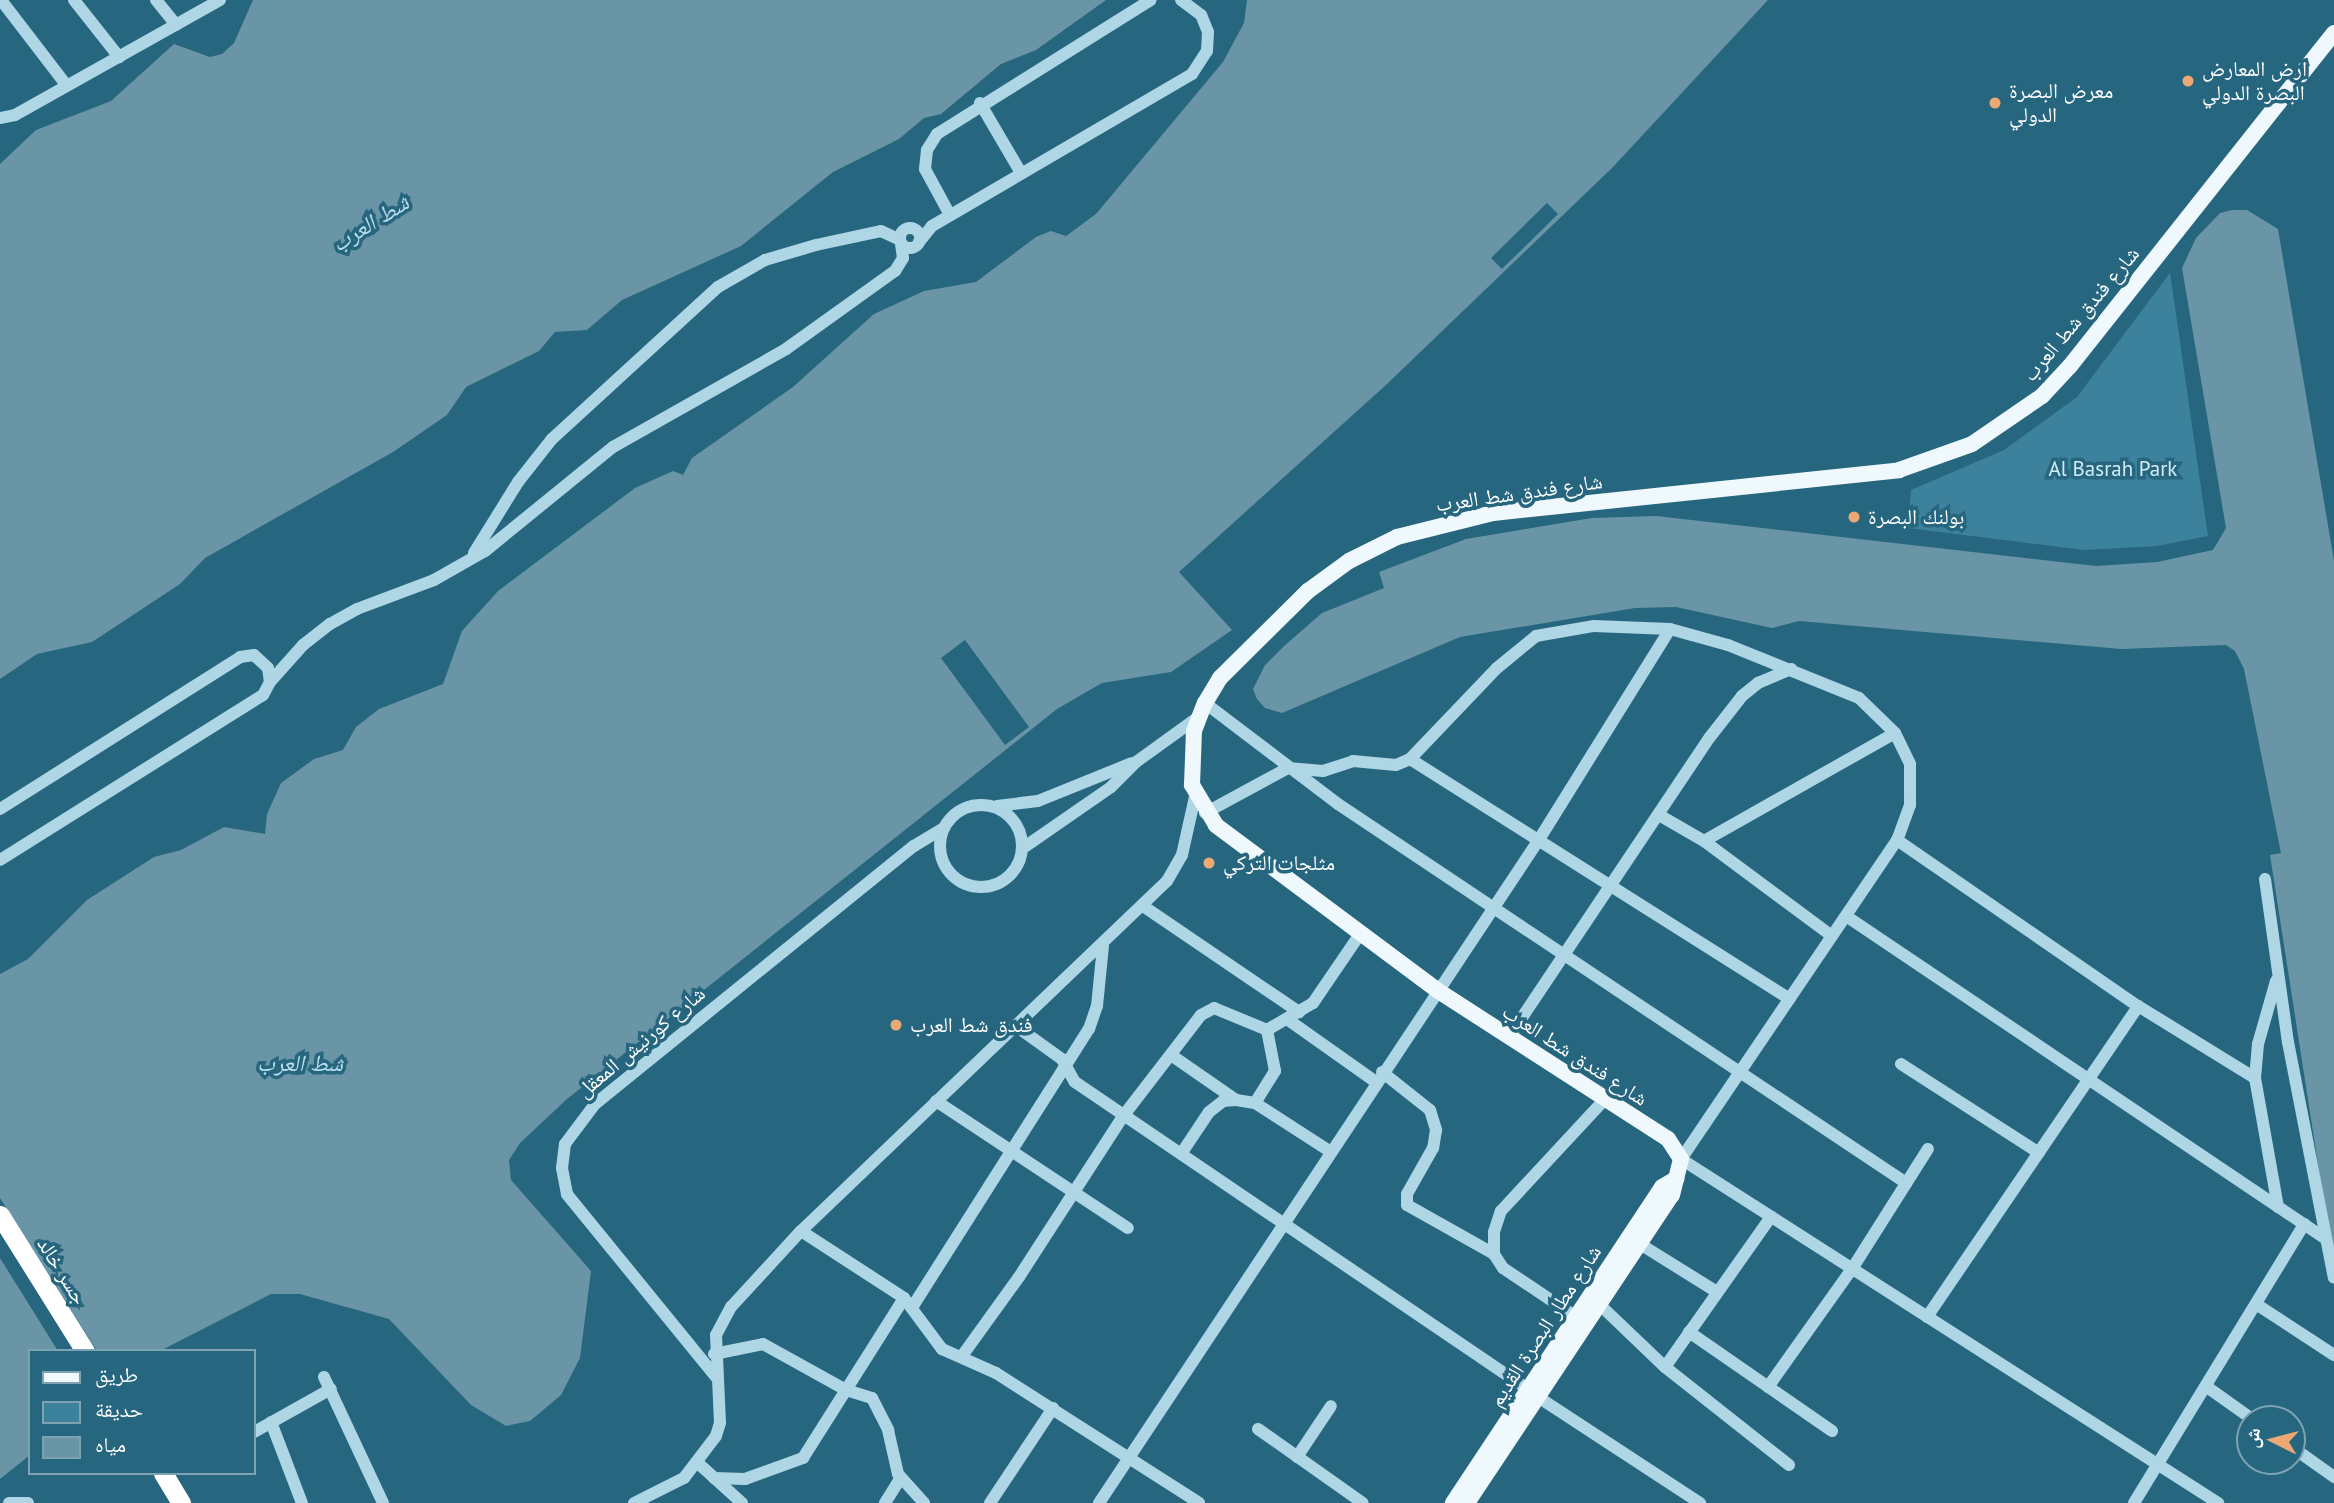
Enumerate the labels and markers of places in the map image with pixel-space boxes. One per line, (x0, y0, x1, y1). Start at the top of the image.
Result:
place label: ارض المعارض البصرة الدولي (2202, 56, 2307, 106)
marker: ارض المعارض البصرة الدولي (2180, 73, 2196, 89)
place label: معرض البصرة الدولي (2009, 78, 2113, 128)
marker: معرض البصرة الدولي (1987, 95, 2003, 111)
place label: بولنك البصرة (1868, 504, 1964, 530)
marker: بولنك البصرة (1846, 509, 1862, 525)
place label: مثلجات التركي (1223, 850, 1335, 876)
marker: مثلجات التركي (1201, 855, 1217, 871)
place label: فندق شط العرب (910, 1012, 1033, 1038)
marker: فندق شط العرب (888, 1017, 904, 1033)

